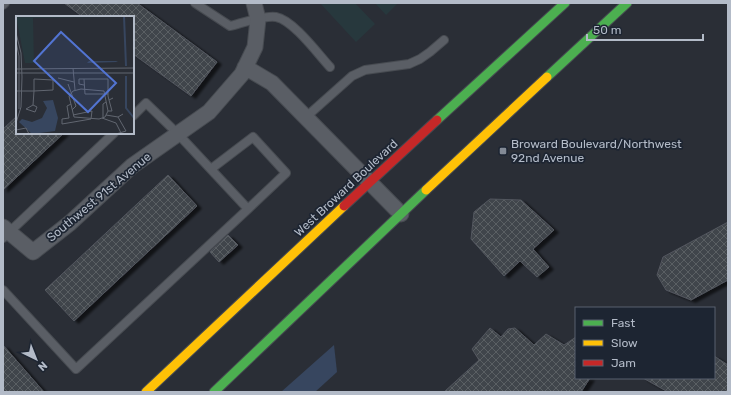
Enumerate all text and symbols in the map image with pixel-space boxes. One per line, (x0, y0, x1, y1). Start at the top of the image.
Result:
inset map (16, 16, 134, 134)
scale bar (587, 16, 703, 42)
text: 50 m (593, 23, 621, 37)
street label: West Broward Boulevard (292, 137, 400, 239)
place label: Broward Boulevard/Northwest 92nd Avenue (511, 137, 682, 165)
marker: Broward Boulevard/Northwest 92nd Avenue (498, 146, 508, 156)
street label: Southwest 91st Avenue (44, 149, 154, 245)
legend (575, 307, 715, 379)
text: Fast (611, 316, 635, 330)
text: Slow (611, 336, 638, 350)
north arrow (16, 339, 56, 379)
text: Jam (611, 356, 636, 370)
text: N (35, 358, 50, 373)

